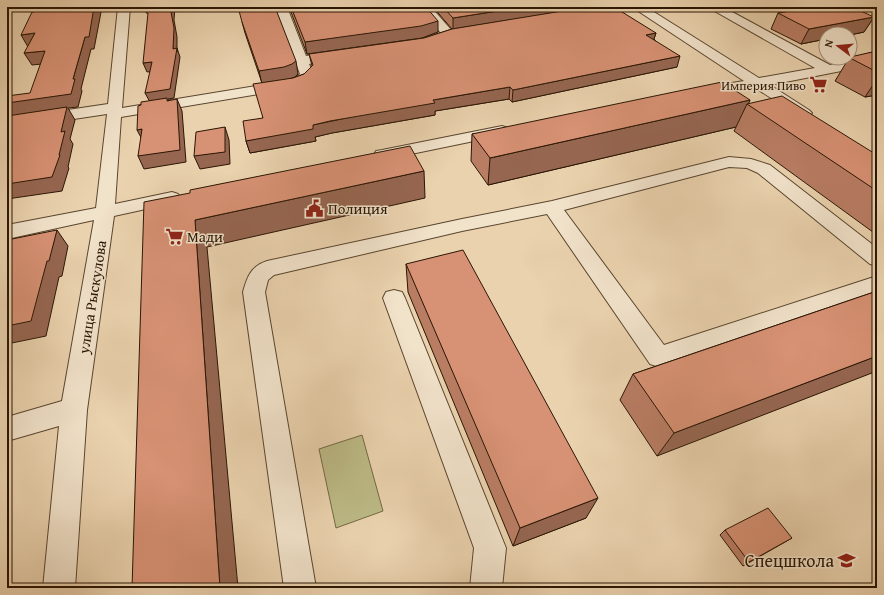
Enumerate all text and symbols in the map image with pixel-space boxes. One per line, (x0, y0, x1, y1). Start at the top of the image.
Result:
north arrow (818, 26, 858, 66)
text: N (820, 37, 837, 49)
supermarket icon: Империя Пиво (809, 75, 829, 95)
place label: Империя Пиво (721, 76, 806, 95)
public building icon: Полиция (305, 198, 325, 218)
place label: Полиция (328, 198, 388, 219)
supermarket icon: Мади (164, 226, 184, 246)
place label: Мади (187, 226, 223, 247)
street label: улица Рыскулова (72, 238, 111, 356)
place label: Спецшкола (745, 547, 834, 574)
school or university icon: Спецшкола (837, 550, 857, 570)

